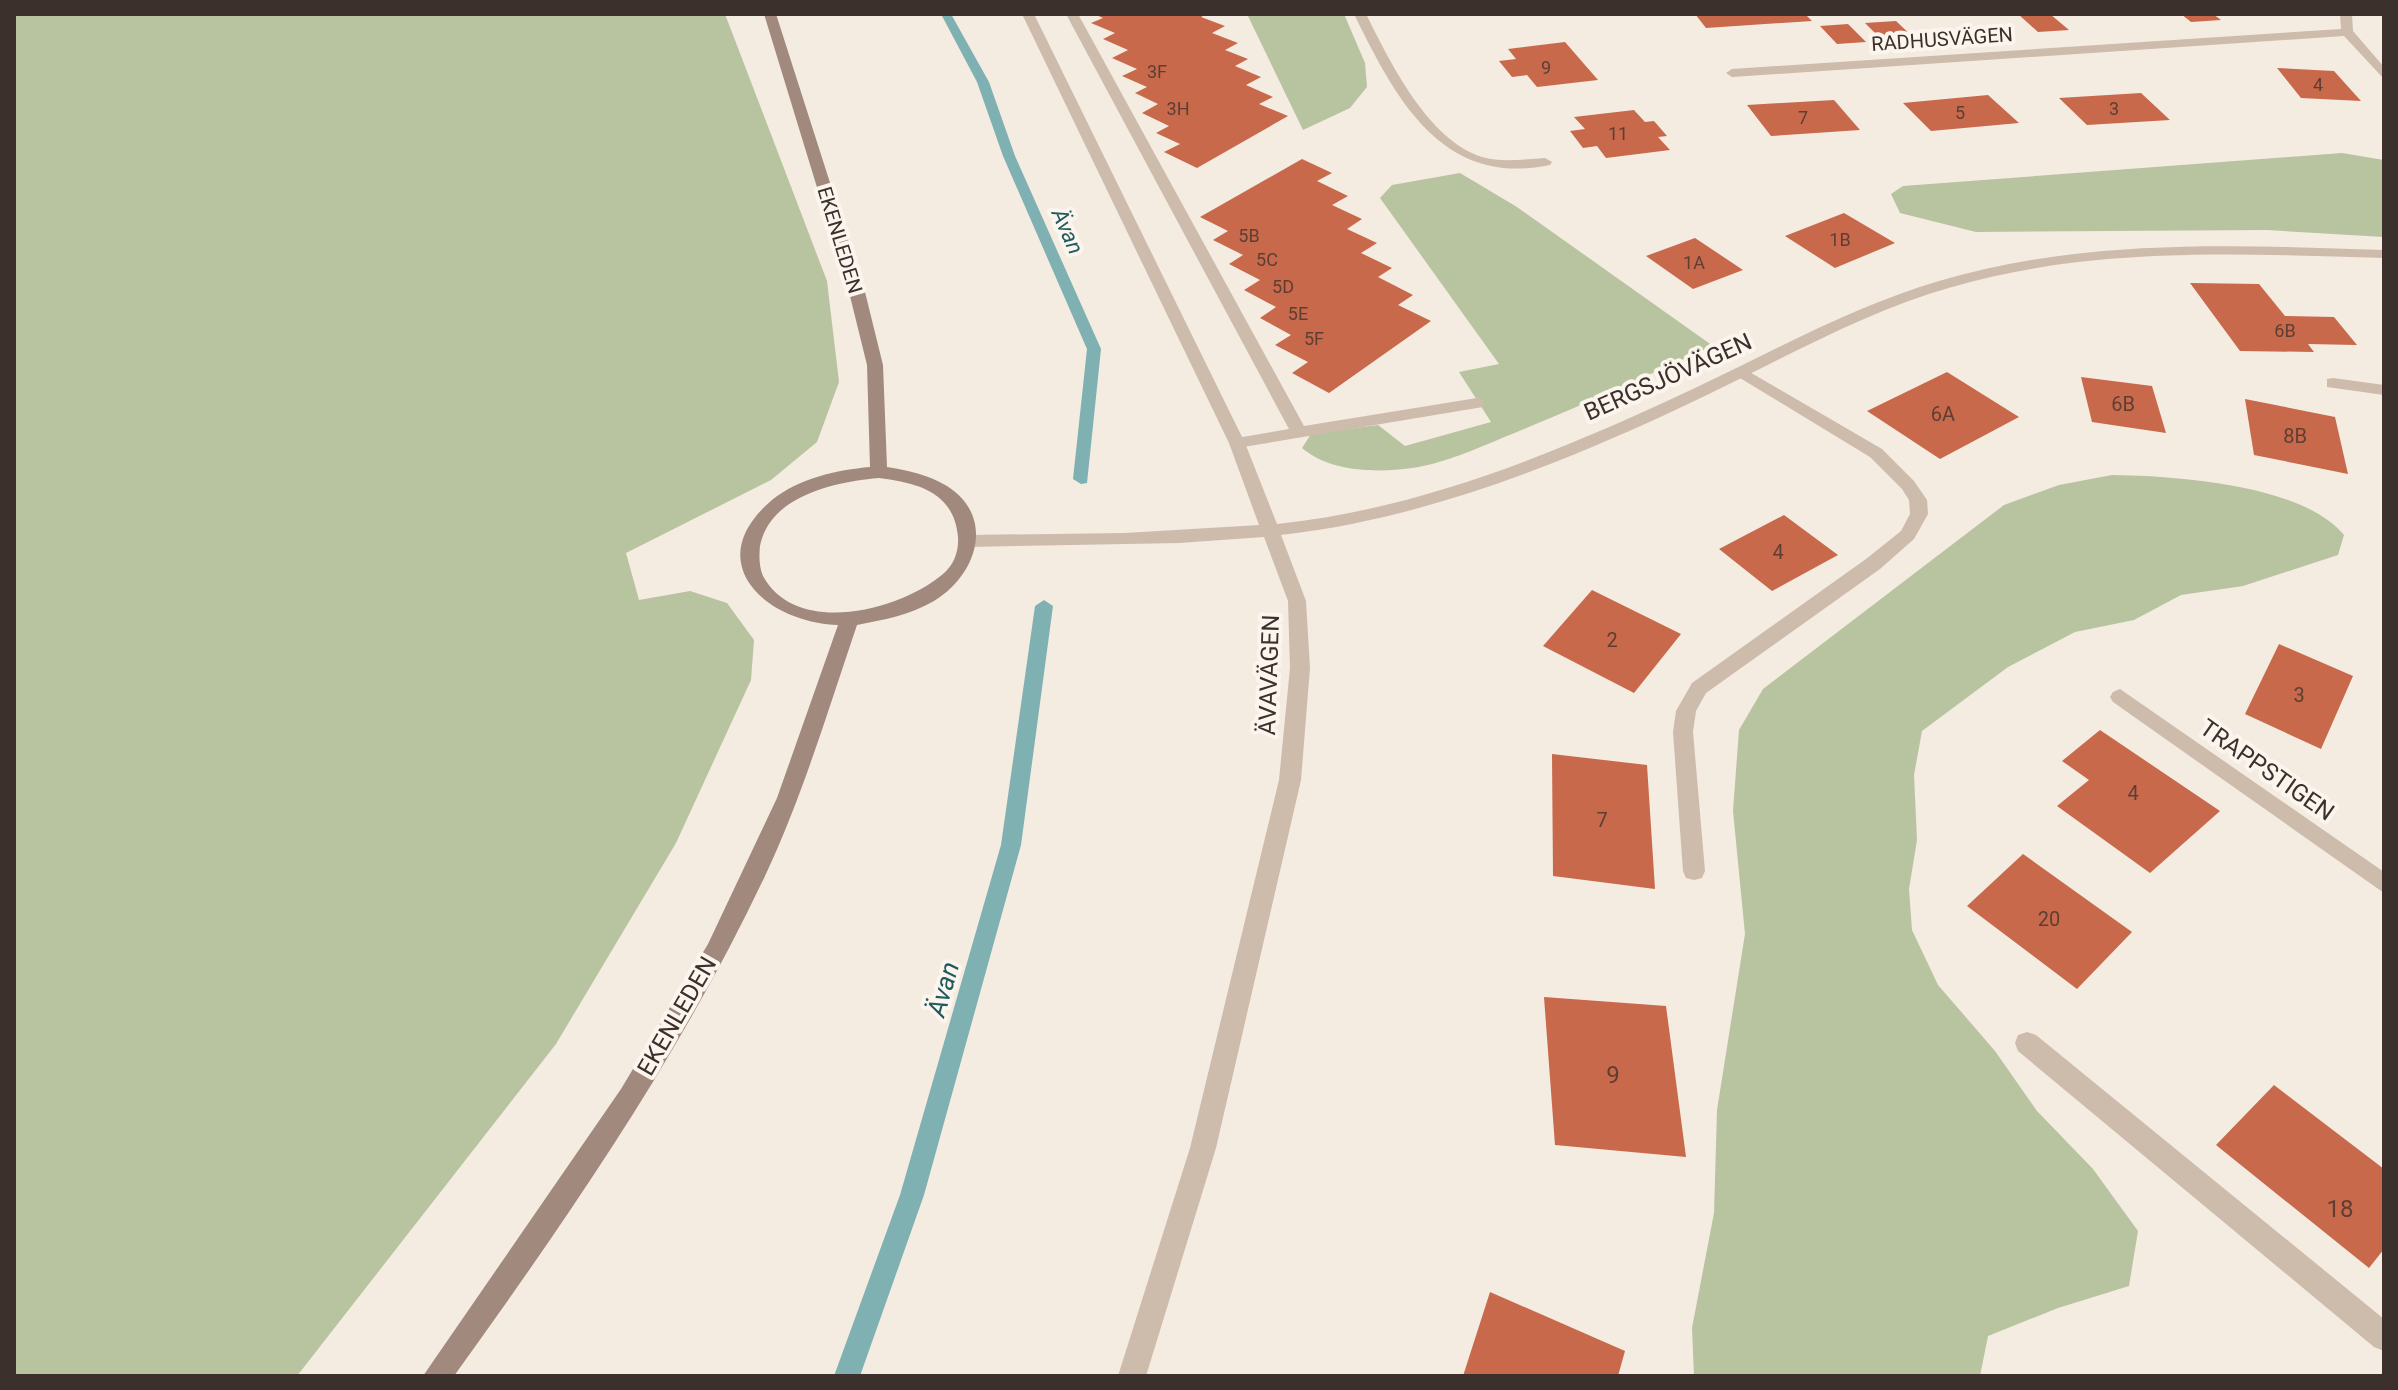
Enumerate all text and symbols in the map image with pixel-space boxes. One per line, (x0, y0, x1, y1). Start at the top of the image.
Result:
street label: RADHUSVÄGEN (1870, 22, 2014, 56)
house number: 9 (1541, 57, 1551, 78)
house number: 3F (1147, 61, 1167, 82)
house number: 4 (2313, 74, 2323, 95)
house number: 3H (1167, 98, 1189, 119)
house number: 3 (2109, 98, 2119, 119)
house number: 5 (1955, 102, 1965, 123)
house number: 7 (1798, 107, 1808, 128)
house number: 11 (1608, 123, 1628, 144)
street label: EKENLEDEN (812, 184, 868, 296)
water label: Ävan (1046, 204, 1089, 258)
house number: 5B (1238, 225, 1260, 246)
house number: 1B (1829, 229, 1851, 250)
house number: 5C (1256, 249, 1278, 270)
house number: 1A (1683, 252, 1705, 273)
house number: 5D (1272, 276, 1294, 297)
house number: 5E (1288, 303, 1308, 324)
house number: 6B (2274, 320, 2296, 341)
street label: BERGSJÖVÄGEN (1580, 327, 1756, 427)
house number: 5F (1304, 328, 1324, 349)
house number: 6B (2111, 392, 2135, 416)
house number: 6A (1931, 402, 1955, 426)
house number: 8B (2283, 424, 2307, 448)
house number: 4 (1772, 540, 1784, 564)
street label: ÄVAVÄGEN (1253, 614, 1285, 736)
house number: 2 (1606, 628, 1618, 652)
house number: 3 (2293, 683, 2305, 707)
street label: TRAPPSTIGEN (2195, 713, 2339, 827)
house number: 4 (2127, 781, 2139, 805)
house number: 7 (1596, 808, 1608, 832)
house number: 20 (2038, 907, 2060, 931)
street label: EKENLEDEN (632, 952, 722, 1080)
water label: Ävan (920, 958, 965, 1022)
house number: 9 (1606, 1061, 1620, 1089)
house number: 18 (2327, 1195, 2353, 1223)

